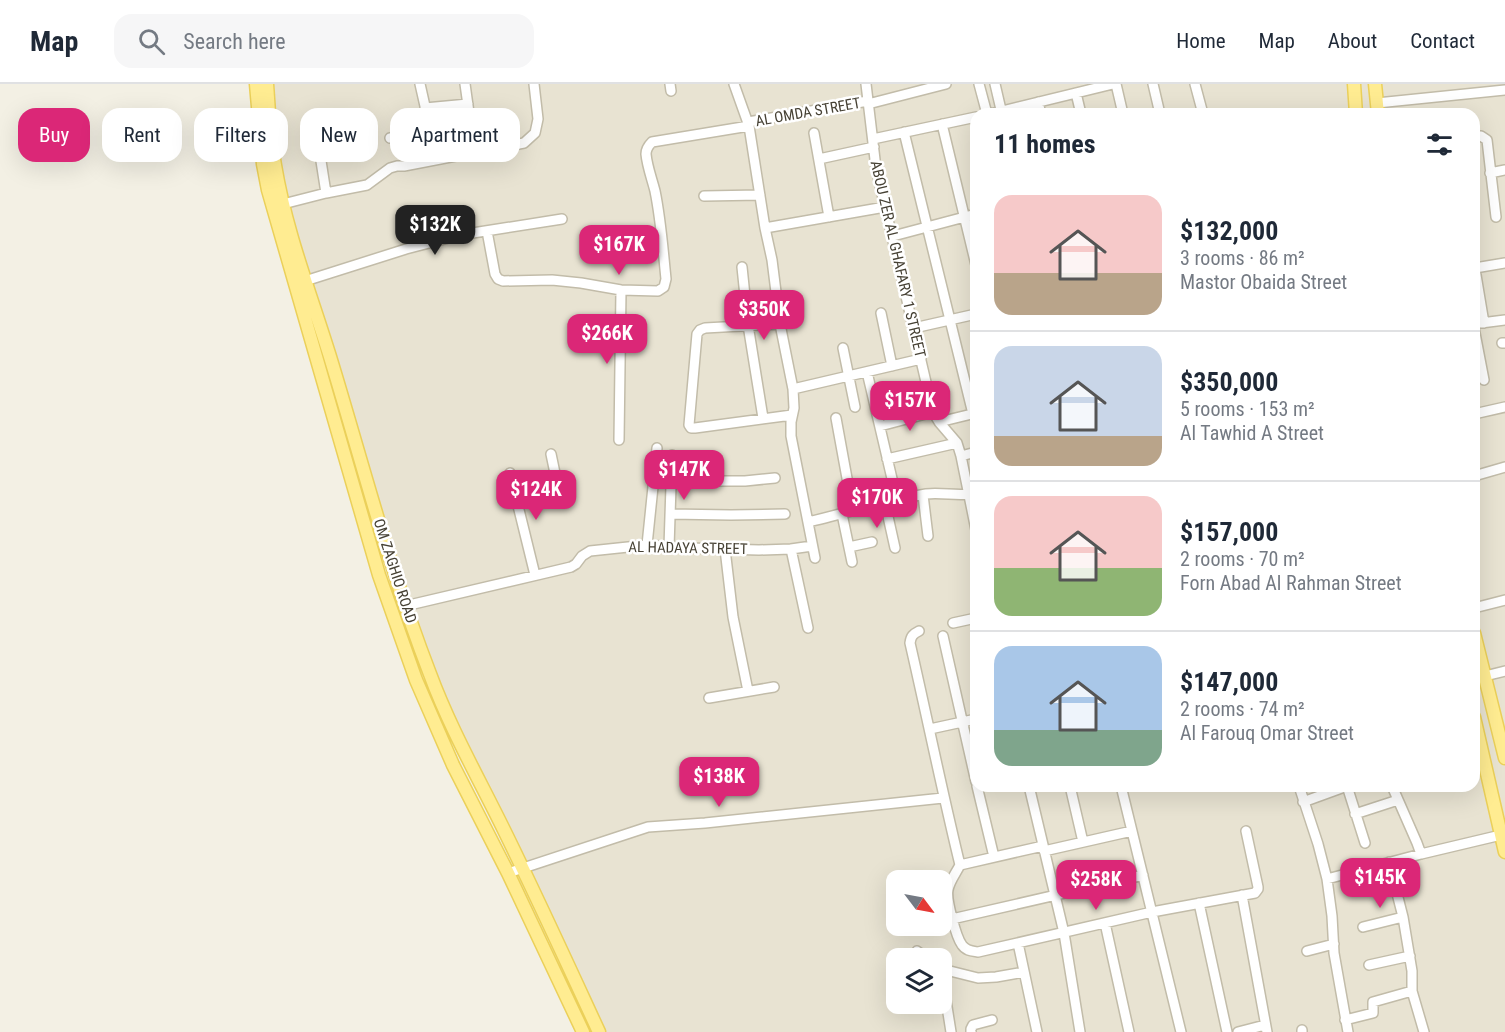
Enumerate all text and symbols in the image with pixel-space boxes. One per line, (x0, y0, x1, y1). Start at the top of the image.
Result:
search box (114, 14, 534, 68)
text: Map (30, 25, 78, 58)
icon: search (135, 25, 168, 58)
text: Search here (183, 29, 286, 54)
text: Home (1176, 29, 1226, 53)
text: Map (1259, 29, 1295, 53)
text: About (1328, 29, 1377, 53)
text: Contact (1410, 29, 1475, 53)
street label: AL OMDA STREET (754, 94, 862, 130)
chip: Buy (18, 108, 90, 162)
chip: Rent (102, 108, 182, 162)
chip: Filters (194, 108, 288, 162)
chip: New (300, 108, 378, 162)
chip: Apartment (390, 108, 520, 162)
icon: filters (1423, 128, 1456, 161)
text: 11 homes (994, 129, 1096, 159)
street label: ABOU ZER AL GHAFARY 1 STREET (867, 159, 929, 359)
pin: $132K (393, 205, 477, 256)
text: $132K (409, 212, 461, 236)
text: $132,000 (1180, 216, 1278, 246)
icon: home (1042, 219, 1114, 291)
pin: $167K (577, 225, 661, 276)
text: $167K (593, 232, 645, 256)
text: 3 rooms · 86 m² (1180, 246, 1305, 270)
text: Mastor Obaida Street (1180, 270, 1347, 294)
pin: $350K (722, 290, 806, 341)
text: $350K (738, 297, 790, 321)
pin: $266K (565, 314, 649, 365)
text: $266K (581, 321, 633, 345)
text: $350,000 (1180, 367, 1278, 397)
icon: home (1042, 370, 1114, 442)
pin: $157K (868, 381, 952, 432)
text: $157K (884, 388, 936, 412)
text: 5 rooms · 153 m² (1180, 397, 1315, 421)
text: Al Tawhid A Street (1180, 421, 1324, 445)
pin: $147K (642, 450, 726, 501)
text: $147K (658, 457, 710, 481)
pin: $124K (494, 470, 578, 521)
text: $124K (510, 477, 562, 501)
pin: $170K (835, 478, 919, 529)
text: $170K (851, 485, 903, 509)
street label: OM ZAGHIO ROAD (370, 517, 420, 625)
text: $157,000 (1180, 517, 1278, 547)
icon: home (1042, 520, 1114, 592)
street label: AL HADAYA STREET (628, 538, 748, 558)
text: 2 rooms · 70 m² (1180, 547, 1305, 571)
text: Forn Abad Al Rahman Street (1180, 571, 1402, 595)
text: $147,000 (1180, 667, 1278, 697)
icon: home (1042, 670, 1114, 742)
text: 2 rooms · 74 m² (1180, 697, 1305, 721)
text: Al Farouq Omar Street (1180, 721, 1354, 745)
pin: $138K (677, 757, 761, 808)
text: $138K (693, 764, 745, 788)
pin: $145K (1338, 858, 1422, 909)
pin: $258K (1054, 860, 1138, 911)
text: $145K (1354, 865, 1406, 889)
text: $258K (1070, 867, 1122, 891)
north arrow (886, 870, 952, 936)
map controls (886, 870, 952, 1014)
button: layers (886, 948, 952, 1014)

